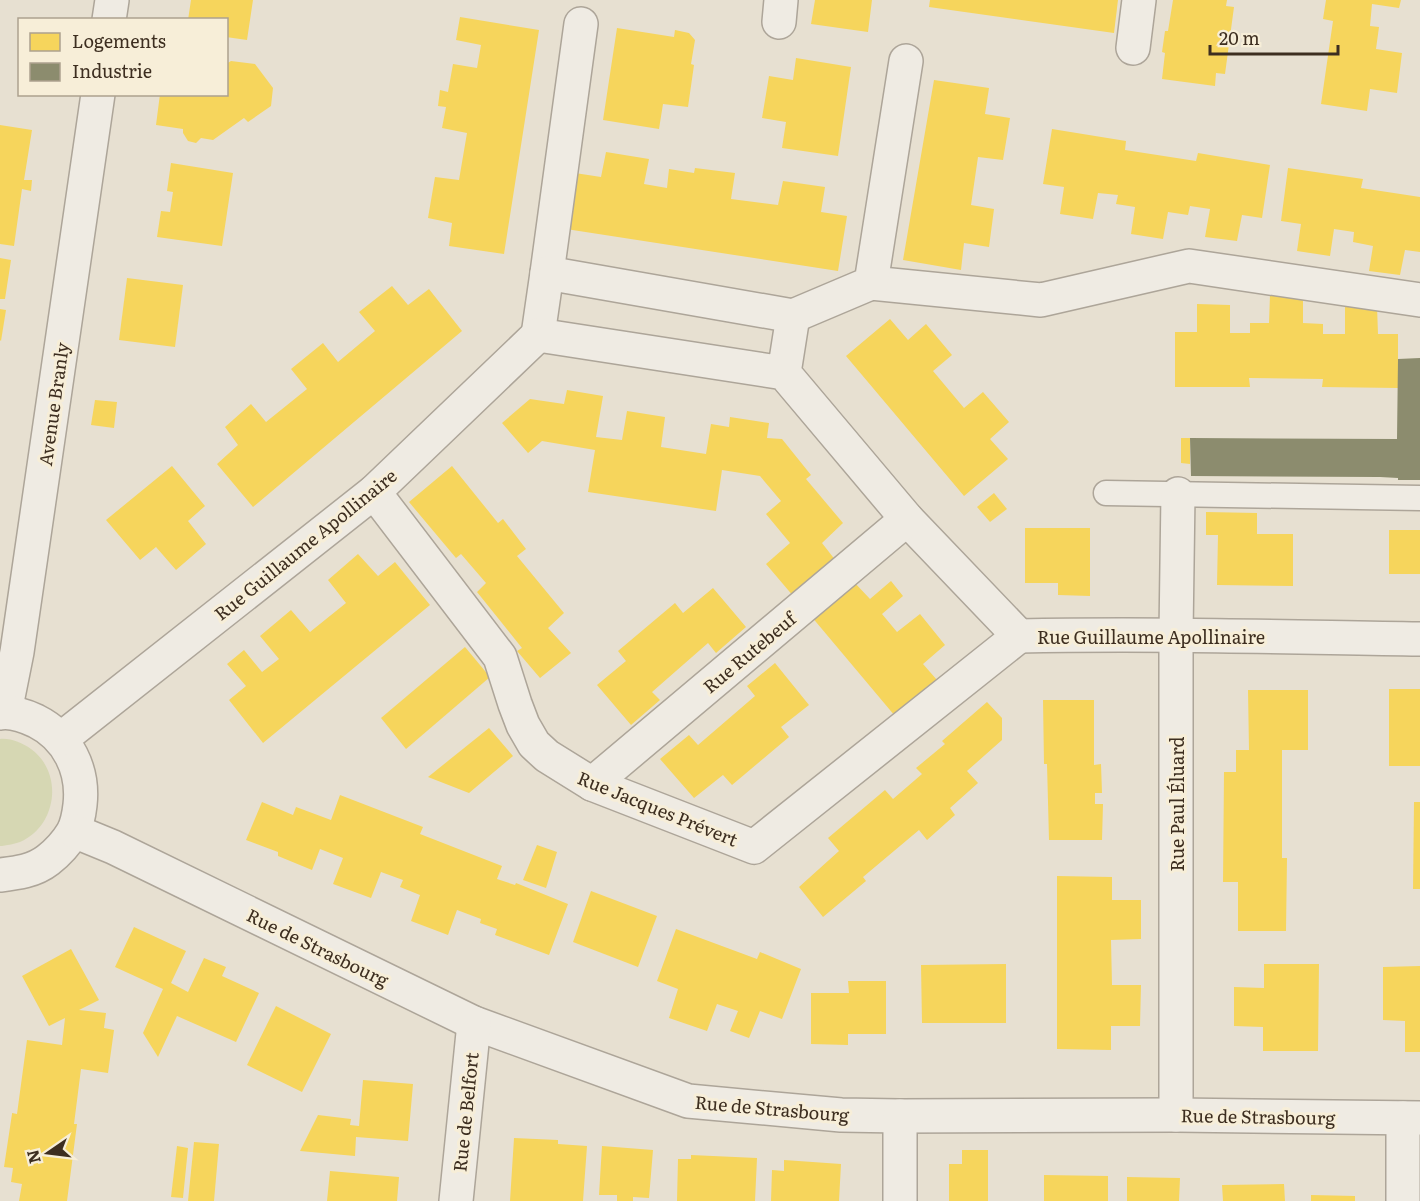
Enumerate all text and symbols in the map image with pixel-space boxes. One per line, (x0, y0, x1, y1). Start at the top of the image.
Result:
legend (18, 18, 228, 96)
scale bar (1210, 18, 1338, 56)
text: 20 m (1219, 24, 1260, 51)
text: Logements (72, 27, 166, 54)
text: Industrie (72, 57, 152, 84)
street label: Avenue Branly (31, 340, 75, 467)
street label: Rue Guillaume Apollinaire (208, 462, 402, 626)
street label: Rue Rutebeuf (697, 604, 803, 699)
street label: Rue Guillaume Apollinaire (1037, 623, 1265, 650)
street label: Rue Paul Éluard (1163, 736, 1190, 872)
street label: Rue Jacques Prévert (574, 764, 743, 853)
street label: Rue de Strasbourg (242, 901, 394, 994)
street label: Rue de Belfort (445, 1050, 485, 1173)
street label: Rue de Strasbourg (694, 1088, 851, 1128)
street label: Rue de Strasbourg (1180, 1101, 1337, 1131)
north arrow (18, 1123, 78, 1183)
text: N (19, 1147, 46, 1166)

